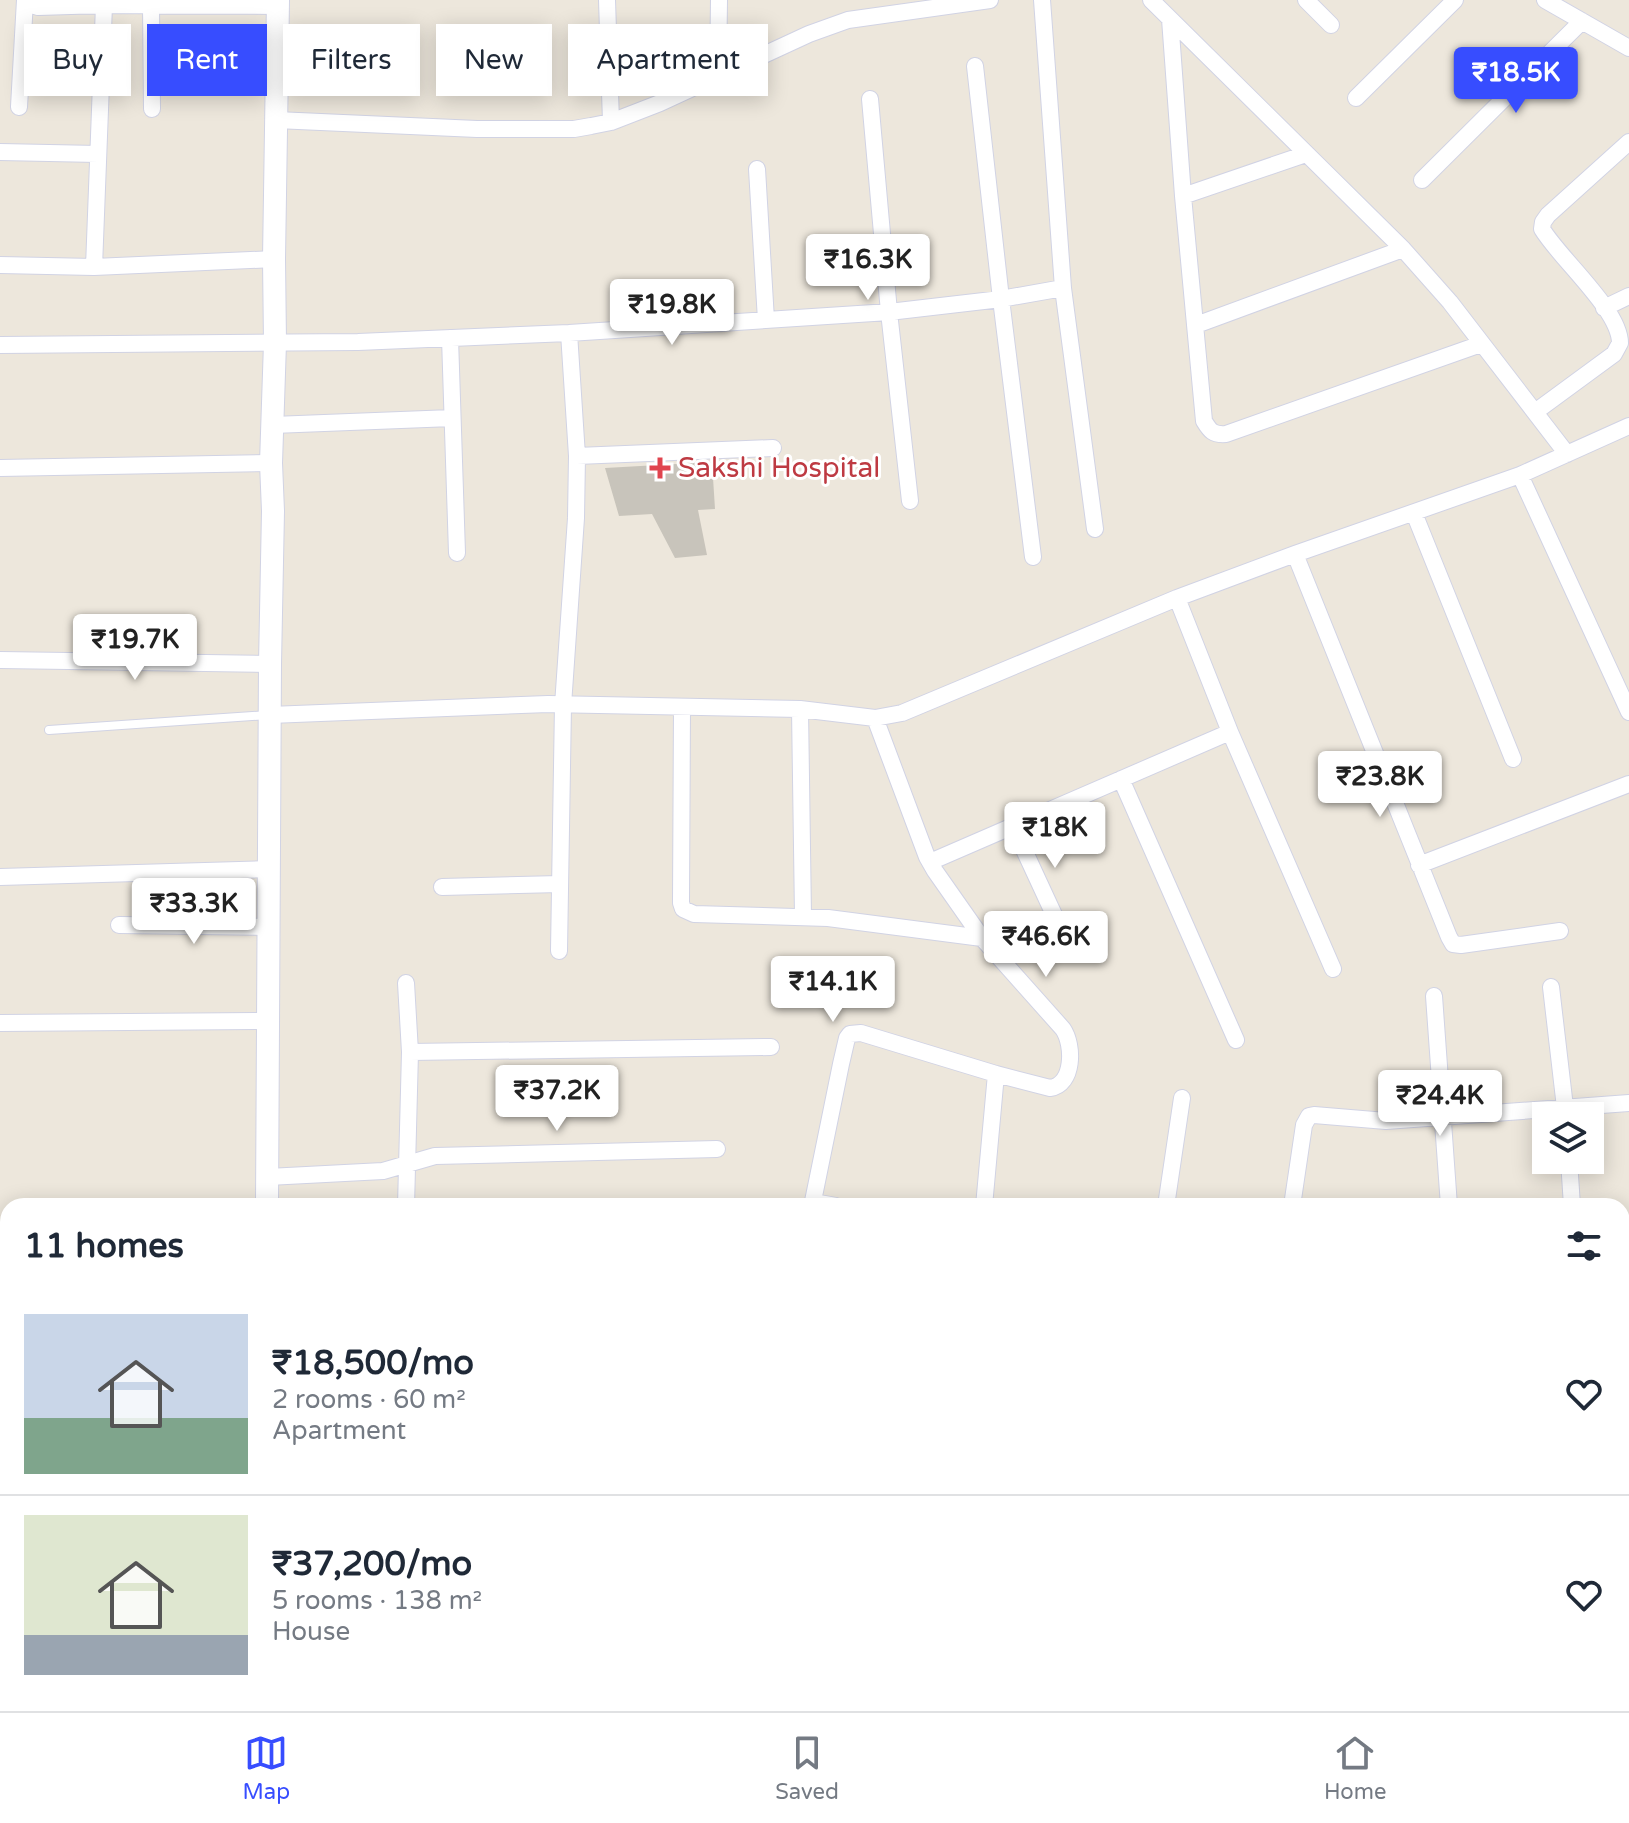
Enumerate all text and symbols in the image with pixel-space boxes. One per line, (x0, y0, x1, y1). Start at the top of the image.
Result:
chip: Buy (24, 24, 131, 96)
chip: Rent (147, 24, 267, 96)
chip: Filters (283, 24, 420, 96)
chip: New (436, 24, 552, 96)
chip: Apartment (568, 24, 768, 96)
pin: ₹18.5K (1451, 47, 1581, 115)
text: ₹18.5K (1472, 57, 1560, 88)
pin: ₹16.3K (803, 234, 933, 302)
text: ₹16.3K (824, 244, 912, 275)
pin: ₹19.8K (607, 279, 737, 347)
text: ₹19.8K (628, 289, 716, 320)
place label: Sakshi Hospital (678, 451, 880, 485)
marker: Sakshi Hospital (649, 457, 671, 479)
pin: ₹19.7K (70, 614, 200, 682)
text: ₹19.7K (91, 624, 179, 655)
pin: ₹23.8K (1315, 751, 1445, 819)
text: ₹23.8K (1336, 761, 1424, 792)
pin: ₹18K (1008, 802, 1102, 870)
text: ₹18K (1022, 812, 1088, 843)
pin: ₹33.3K (129, 878, 259, 946)
text: ₹33.3K (150, 888, 238, 919)
pin: ₹46.6K (981, 911, 1111, 979)
text: ₹46.6K (1002, 921, 1090, 952)
pin: ₹14.1K (768, 956, 898, 1024)
text: ₹14.1K (789, 966, 877, 997)
pin: ₹37.2K (492, 1065, 622, 1133)
pin: ₹24.4K (1375, 1070, 1505, 1138)
text: ₹37.2K (513, 1075, 601, 1106)
text: ₹24.4K (1396, 1080, 1484, 1111)
map controls (1532, 1102, 1604, 1174)
button: layers (1532, 1102, 1604, 1174)
icon: filters (1562, 1224, 1606, 1268)
text: 11 homes (24, 1226, 184, 1267)
text: ₹18,500/mo (272, 1343, 474, 1384)
icon: home (88, 1346, 184, 1442)
icon: heart (1562, 1372, 1606, 1416)
text: 2 rooms · 60 m² (272, 1384, 466, 1415)
text: Apartment (272, 1415, 406, 1446)
text: ₹37,200/mo (272, 1544, 472, 1585)
icon: home (88, 1547, 184, 1643)
icon: heart (1562, 1573, 1606, 1617)
text: 5 rooms · 138 m² (272, 1585, 482, 1616)
text: House (272, 1616, 350, 1647)
tab: Map (243, 1731, 290, 1805)
tab: Saved (775, 1731, 839, 1805)
tab: Home (1324, 1731, 1386, 1805)

